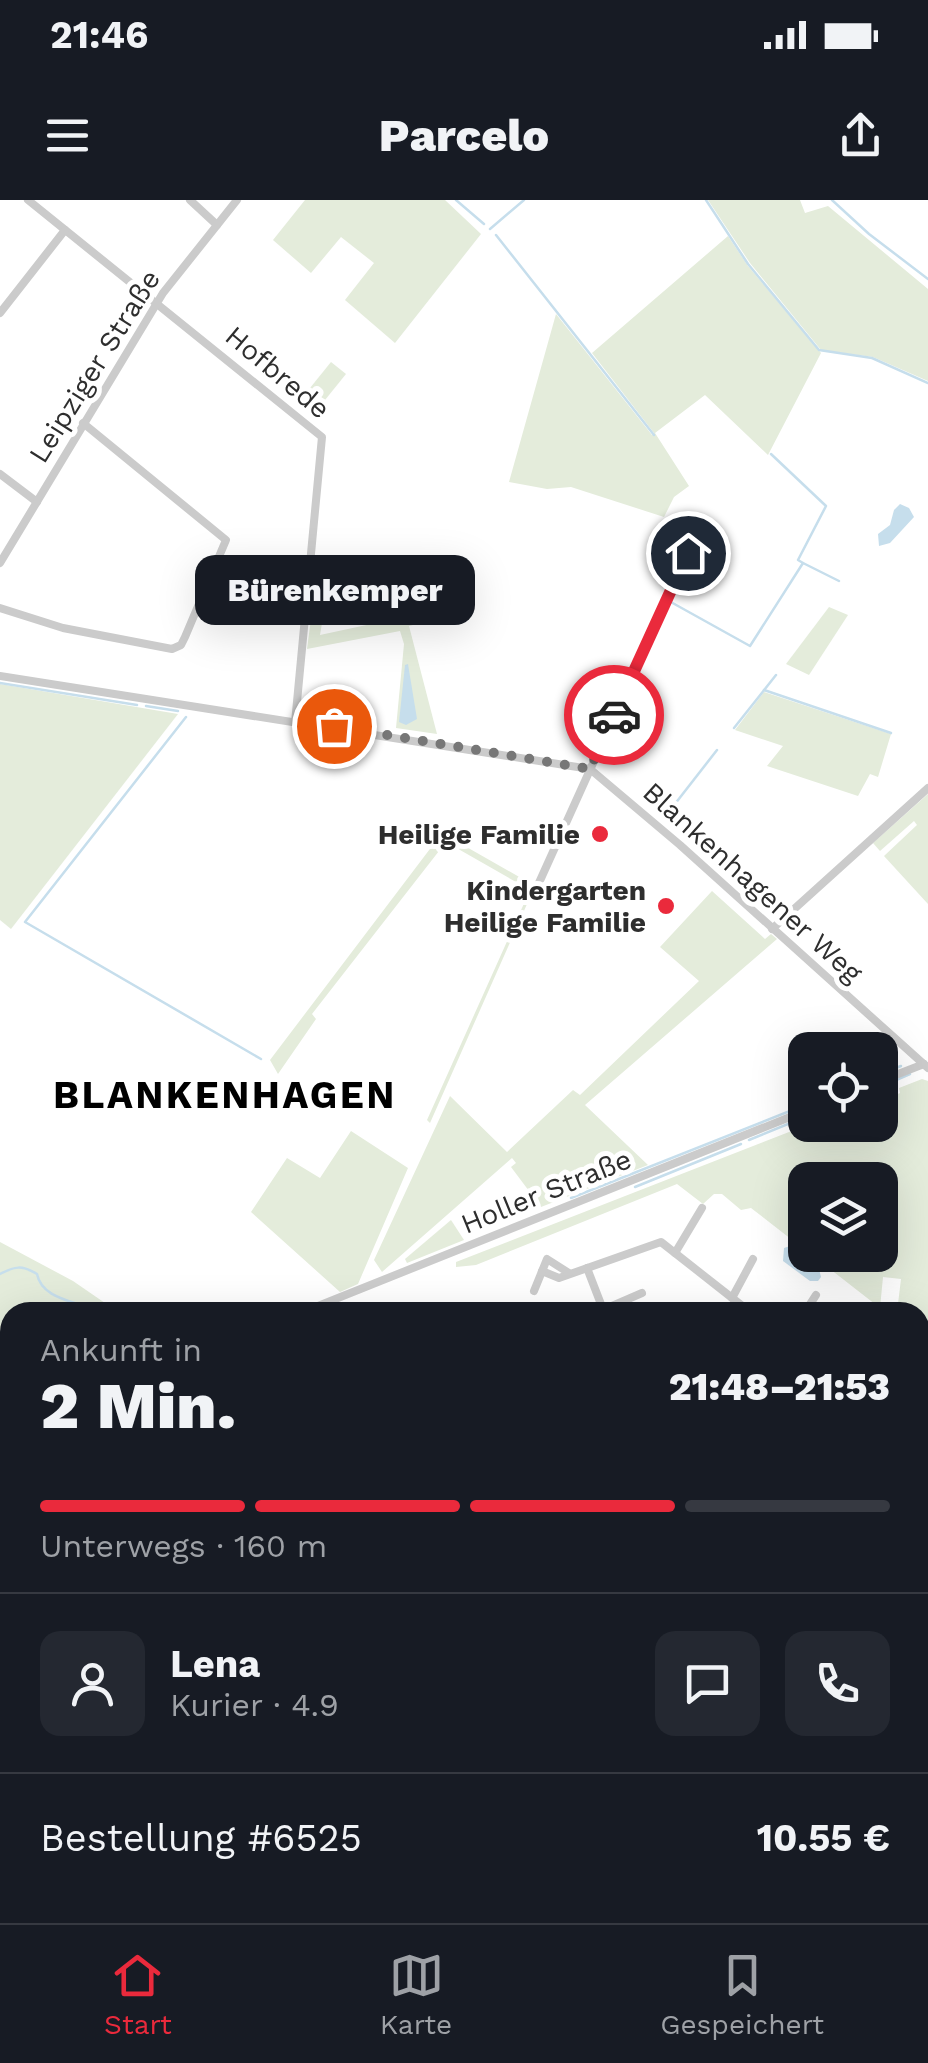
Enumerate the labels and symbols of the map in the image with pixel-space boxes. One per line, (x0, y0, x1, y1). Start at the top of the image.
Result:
street label: Leipziger Straße (22, 264, 167, 469)
street label: Hofbrede (219, 319, 337, 426)
pin (646, 511, 731, 596)
callout: Bürenkemper (194, 556, 474, 626)
courier (564, 665, 664, 765)
pin (292, 684, 377, 769)
street label: Blankenhagener Weg (636, 775, 869, 989)
place label: Heilige Familie (378, 818, 580, 851)
marker: Heilige Familie (589, 823, 611, 845)
place label: Kindergarten Heilige Familie (444, 874, 646, 939)
marker: Kindergarten Heilige Familie (655, 895, 677, 917)
district label: BLANKENHAGEN (53, 1073, 397, 1117)
street label: Holler Straße (456, 1142, 636, 1241)

